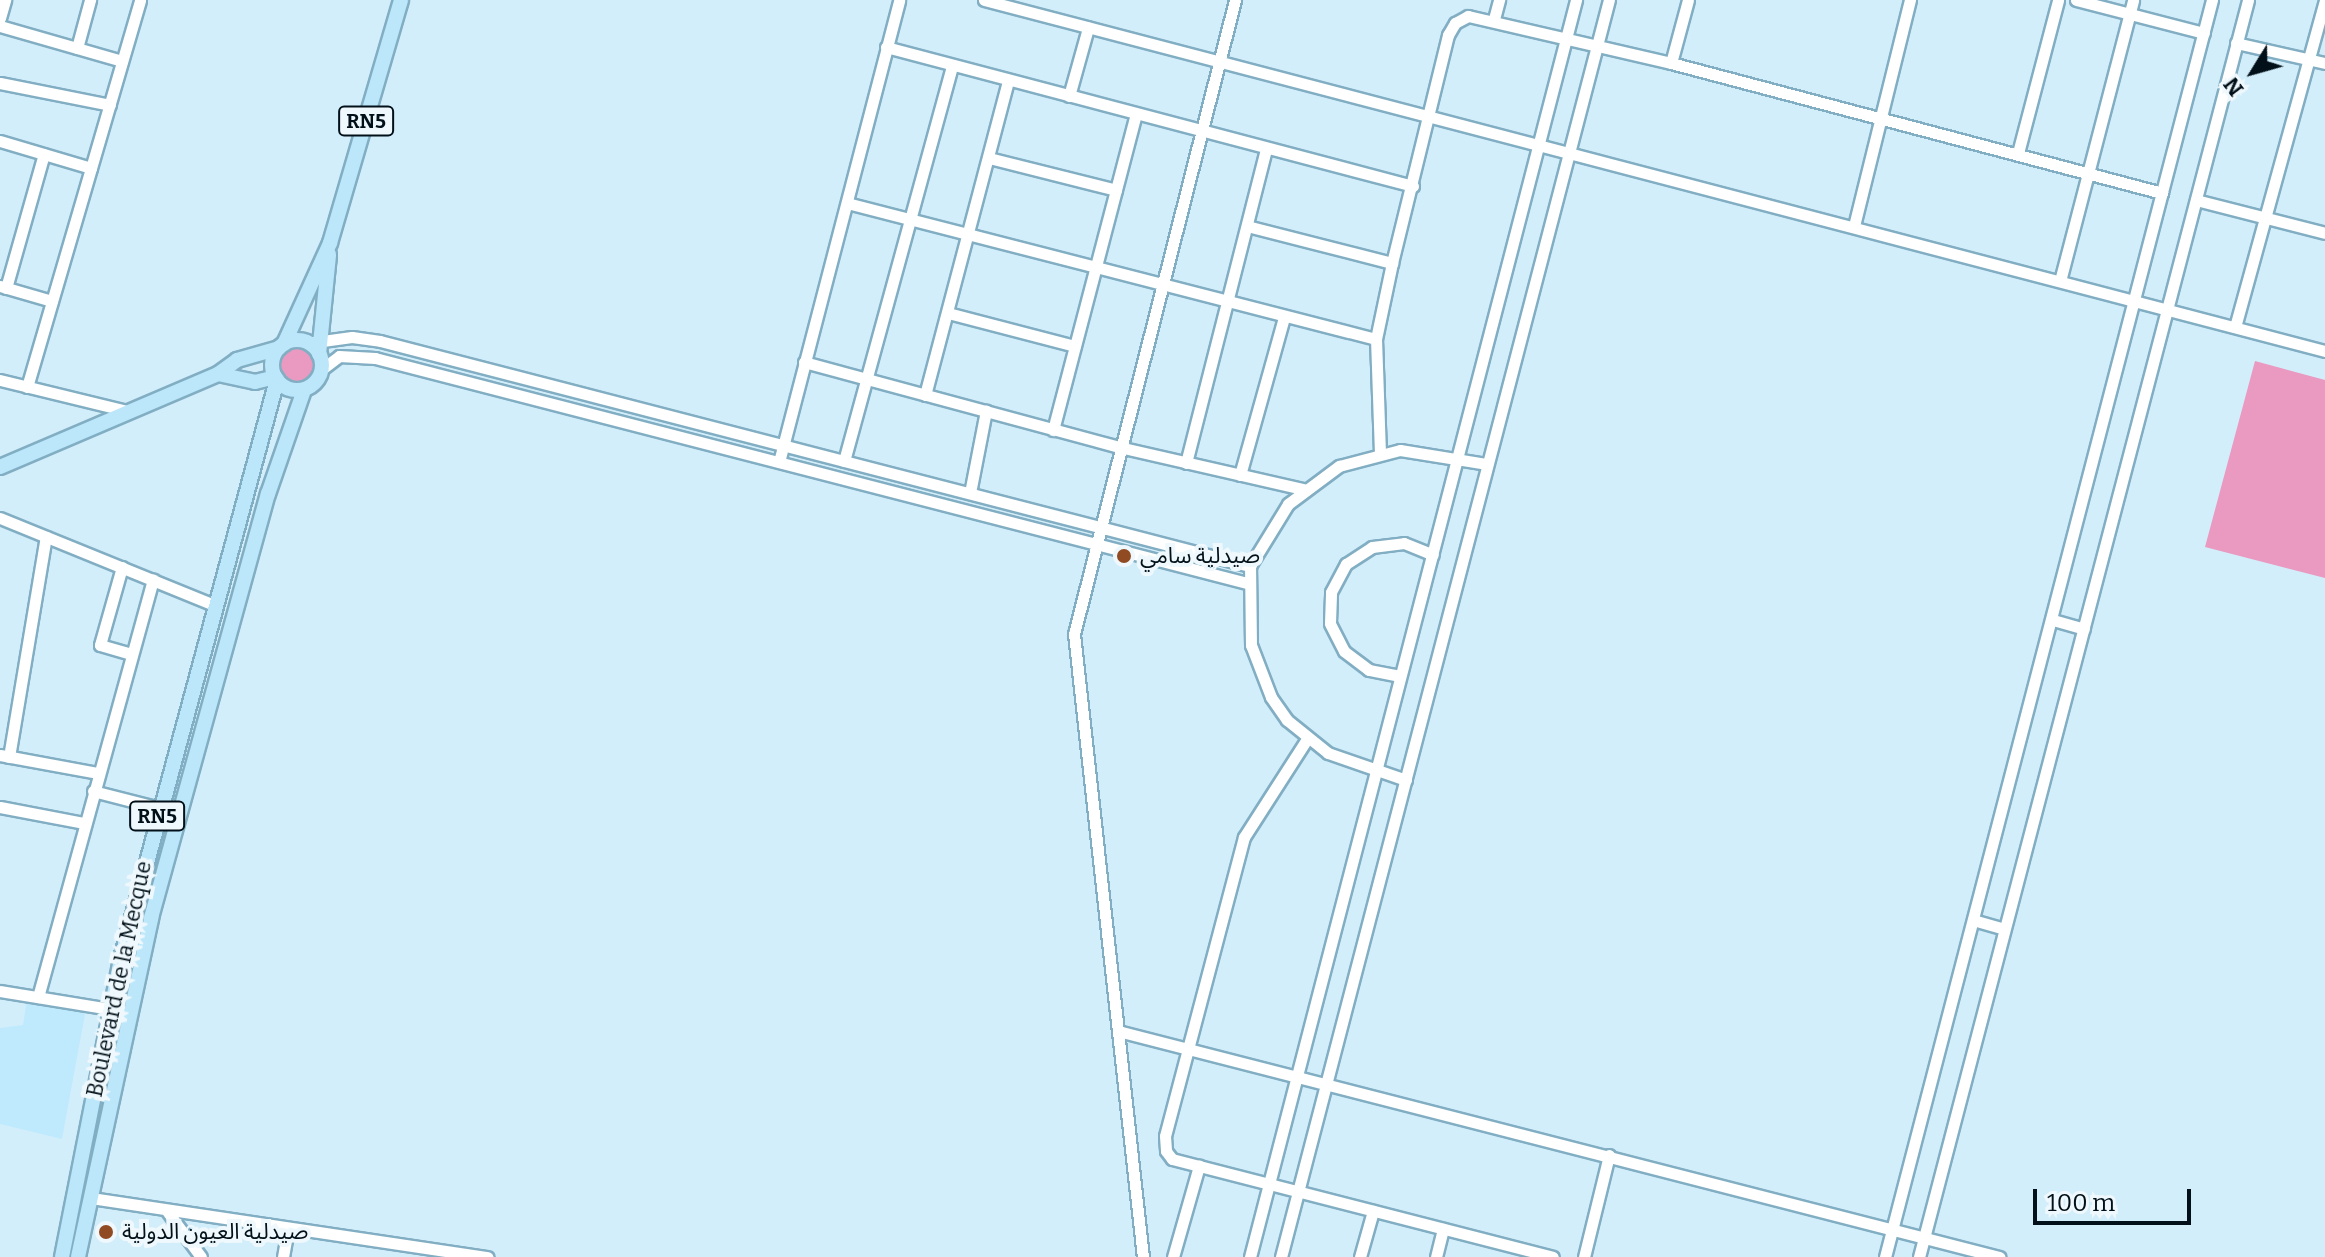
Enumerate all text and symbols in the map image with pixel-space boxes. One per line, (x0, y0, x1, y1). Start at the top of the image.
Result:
north arrow (2213, 32, 2293, 112)
text: N (2218, 72, 2249, 102)
road number: RN5 (338, 105, 394, 137)
place label: صيدلية سامي (1140, 543, 1260, 569)
marker: صيدلية سامي (1115, 547, 1133, 565)
road number: RN5 (129, 800, 185, 832)
street label: Boulevard de la Mecque (81, 859, 157, 1099)
scale bar (2037, 1173, 2195, 1223)
text: 100 m (2047, 1189, 2115, 1217)
place label: صيدلية العيون الدولية (122, 1219, 308, 1245)
marker: صيدلية العيون الدولية (97, 1223, 115, 1241)

